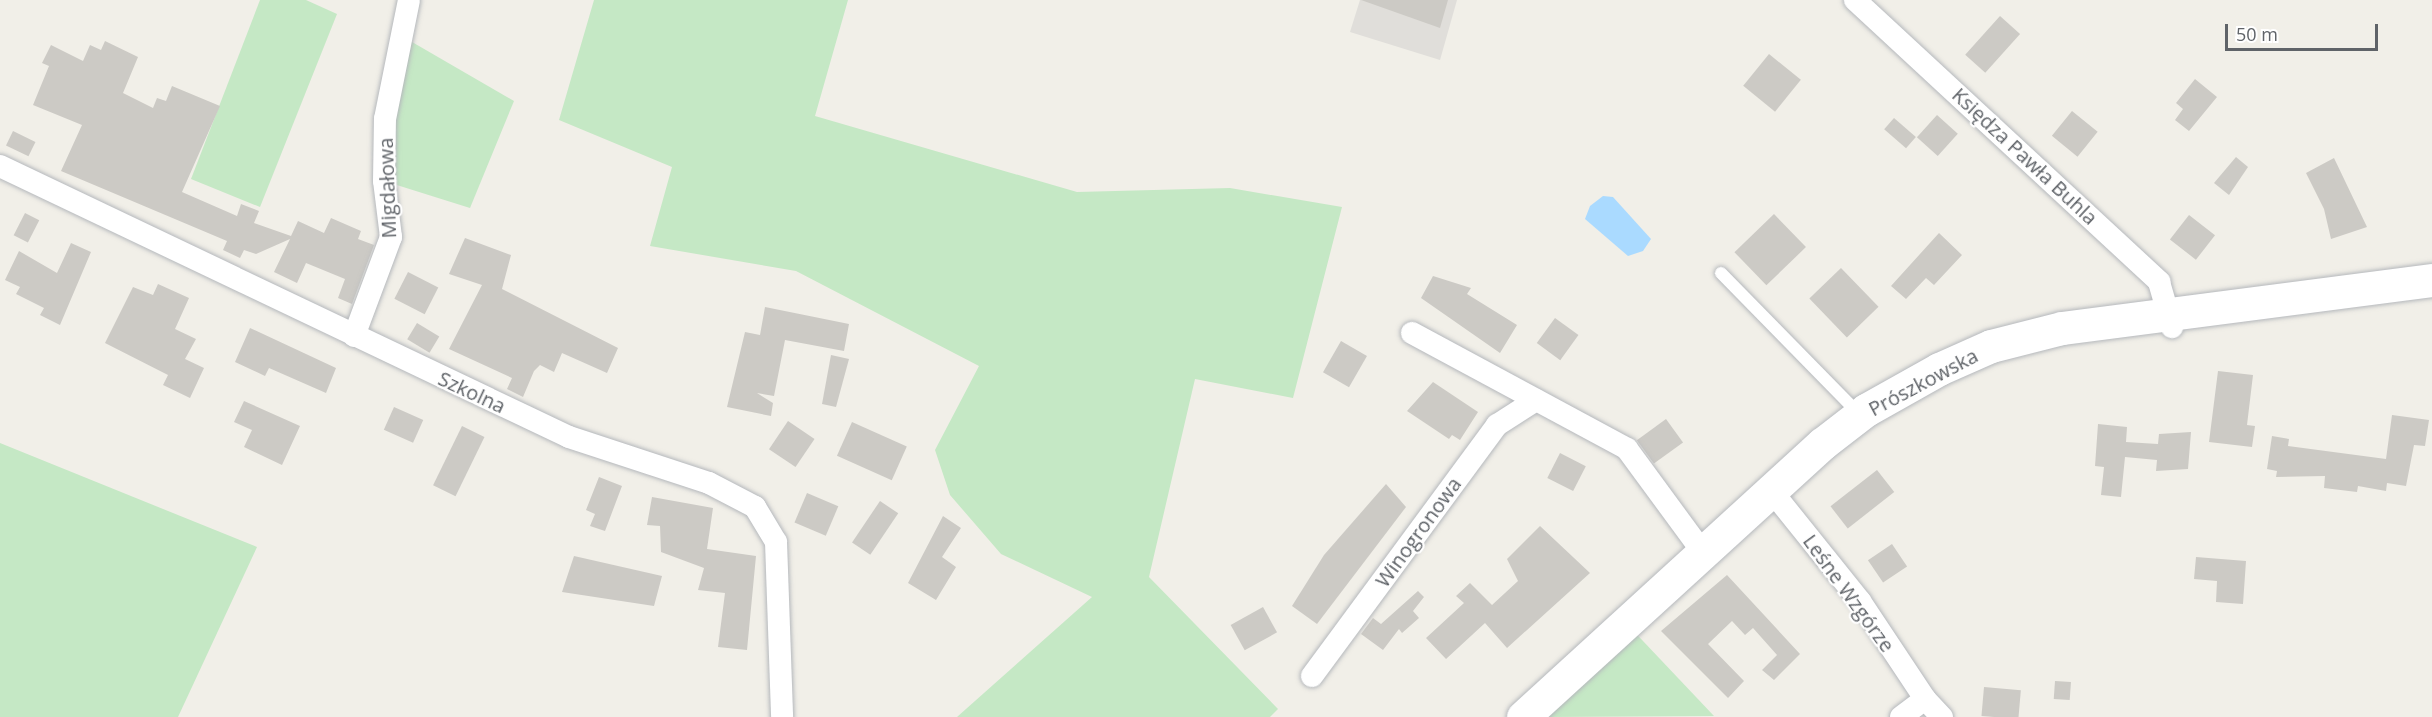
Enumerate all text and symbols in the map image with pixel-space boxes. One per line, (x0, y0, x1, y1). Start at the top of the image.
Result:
scale bar (2228, 12, 2381, 50)
text: 50 m (2236, 22, 2278, 46)
street label: Księdza Pawła Buhla (1947, 83, 2103, 229)
street label: Migdałowa (373, 137, 401, 239)
street label: Prószkowska (1864, 343, 1982, 421)
street label: Szkolna (435, 366, 509, 418)
street label: Winogronowa (1370, 472, 1466, 592)
street label: Leśne Wzgórze (1798, 530, 1900, 656)

